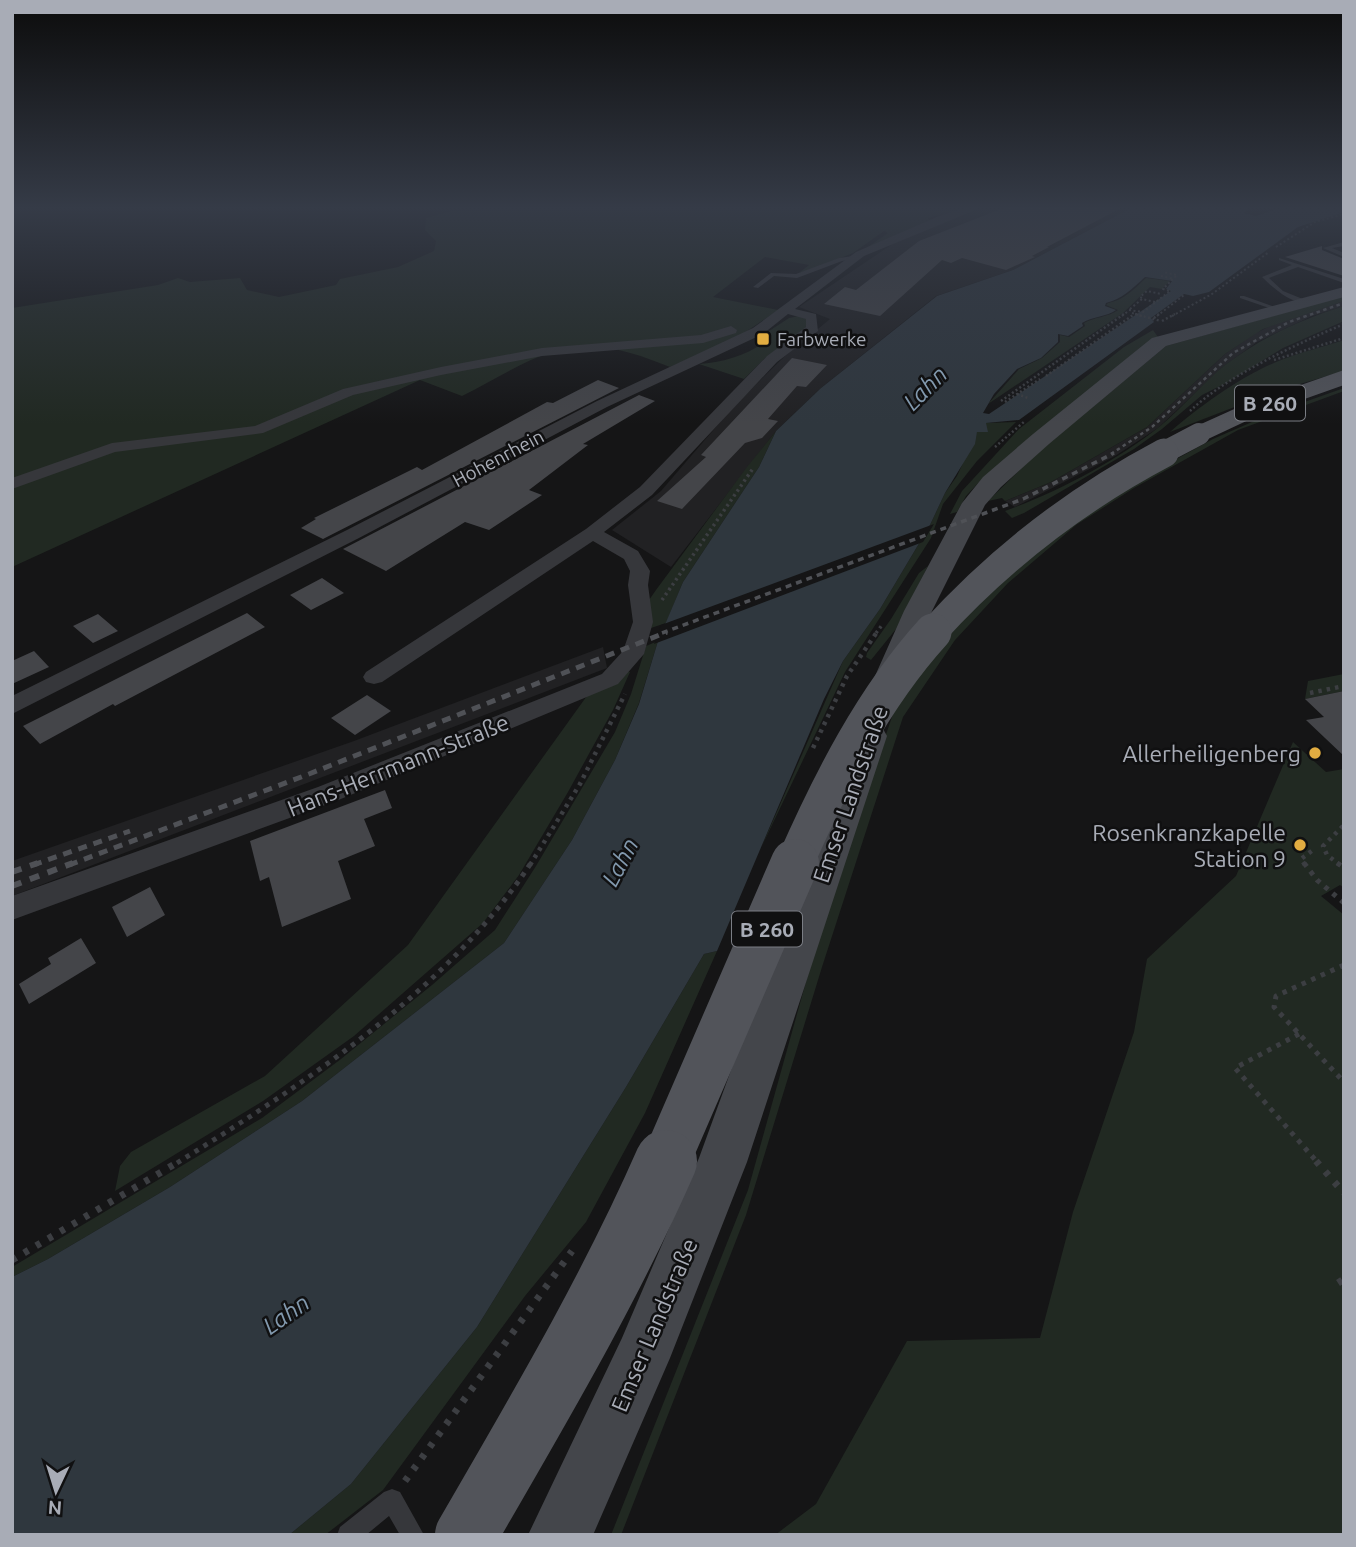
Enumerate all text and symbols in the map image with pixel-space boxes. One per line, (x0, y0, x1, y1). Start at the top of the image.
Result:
place label: Farbwerke (777, 328, 867, 350)
marker: Farbwerke (755, 331, 771, 347)
water label: Lahn (898, 361, 952, 415)
road number: B 260 (1235, 386, 1305, 420)
street label: Hohenrhein (448, 425, 548, 491)
street label: Emser Landstraße (808, 702, 892, 886)
street label: Hans-Herrmann-Straße (284, 709, 512, 821)
place label: Allerheiligenberg (1122, 741, 1301, 766)
marker: Allerheiligenberg (1307, 745, 1323, 761)
place label: Rosenkranzkapelle Station 9 (1092, 820, 1286, 871)
water label: Lahn (596, 833, 644, 891)
marker: Rosenkranzkapelle Station 9 (1292, 837, 1308, 853)
road number: B 260 (732, 912, 802, 946)
street label: Emser Landstraße (606, 1235, 702, 1415)
water label: Lahn (258, 1288, 314, 1340)
north arrow (21, 1456, 91, 1526)
text: N (47, 1496, 63, 1519)

